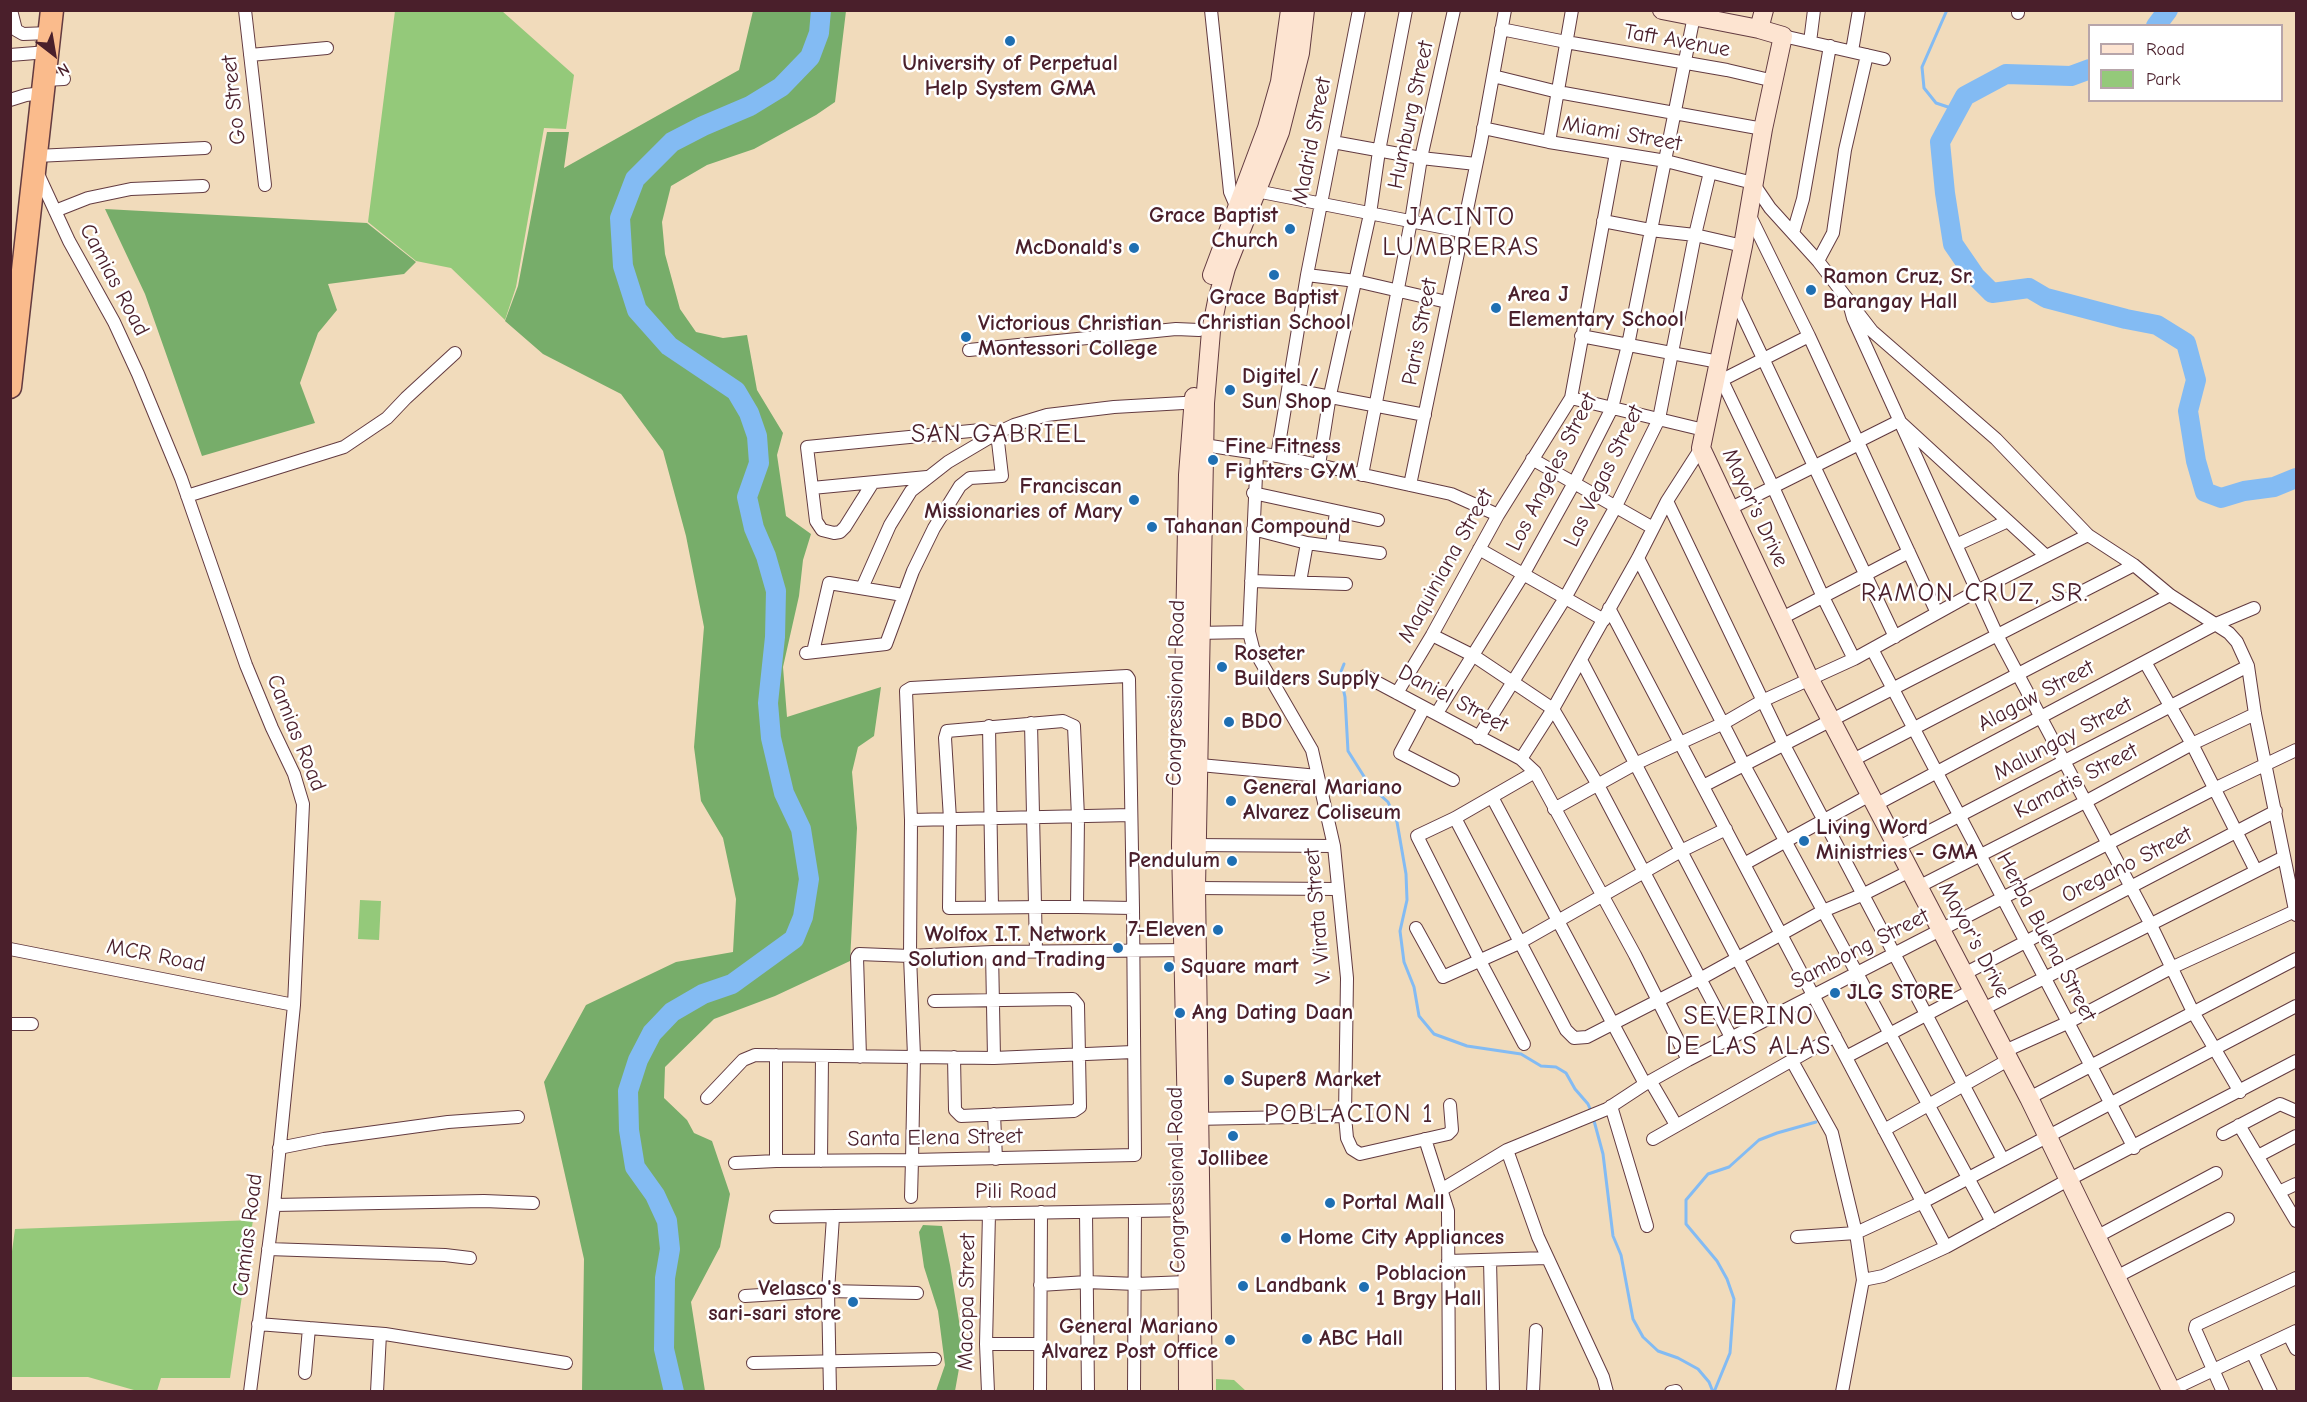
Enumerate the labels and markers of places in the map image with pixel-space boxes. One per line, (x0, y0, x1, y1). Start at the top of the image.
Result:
marker: University of Perpetual Help System GMA (1003, 34, 1017, 48)
place label: University of Perpetual Help System GMA (902, 51, 1118, 102)
place label: Grace Baptist Church (1149, 203, 1278, 254)
marker: Grace Baptist Church (1283, 222, 1297, 236)
place label: McDonald's (1015, 235, 1122, 261)
marker: McDonald's (1127, 241, 1141, 255)
place label: Ramon Cruz, Sr. Barangay Hall (1823, 264, 1973, 316)
marker: Grace Baptist Christian School (1267, 268, 1281, 282)
place label: Area J Elementary School (1508, 282, 1684, 334)
marker: Ramon Cruz, Sr. Barangay Hall (1804, 283, 1818, 297)
place label: Grace Baptist Christian School (1197, 285, 1351, 336)
marker: Area J Elementary School (1489, 301, 1503, 315)
place label: Victorious Christian Montessori College (978, 311, 1162, 362)
marker: Victorious Christian Montessori College (959, 330, 973, 344)
place label: Digitel / Sun Shop (1242, 364, 1332, 416)
marker: Digitel / Sun Shop (1223, 383, 1237, 397)
place label: Fine Fitness Fighters GYM (1225, 434, 1356, 486)
marker: Fine Fitness Fighters GYM (1206, 453, 1220, 467)
place label: Franciscan Missionaries of Mary (924, 474, 1122, 526)
marker: Franciscan Missionaries of Mary (1127, 493, 1141, 507)
place label: Tahanan Compound (1164, 514, 1350, 540)
marker: Tahanan Compound (1145, 520, 1159, 534)
place label: Roseter Builders Supply (1234, 641, 1379, 692)
marker: Roseter Builders Supply (1215, 660, 1229, 674)
place label: BDO (1241, 709, 1282, 735)
marker: BDO (1222, 715, 1236, 729)
place label: General Mariano Alvarez Coliseum (1243, 775, 1402, 826)
marker: General Mariano Alvarez Coliseum (1224, 794, 1238, 808)
place label: Living Word Ministries - GMA (1816, 815, 1977, 866)
marker: Living Word Ministries - GMA (1797, 834, 1811, 848)
place label: Pendulum (1128, 848, 1220, 874)
marker: Pendulum (1225, 854, 1239, 868)
place label: 7-Eleven (1128, 917, 1206, 943)
place label: Wolfox I.T. Network Solution and Trading (908, 922, 1106, 974)
marker: 7-Eleven (1211, 923, 1225, 937)
marker: Wolfox I.T. Network Solution and Trading (1111, 941, 1125, 955)
place label: Square mart (1181, 954, 1298, 980)
marker: Square mart (1162, 960, 1176, 974)
place label: JLG STORE (1847, 980, 1953, 1006)
marker: JLG STORE (1828, 986, 1842, 1000)
place label: Ang Dating Daan (1192, 1000, 1353, 1026)
marker: Ang Dating Daan (1173, 1006, 1187, 1020)
place label: Super8 Market (1241, 1067, 1381, 1093)
marker: Super8 Market (1222, 1073, 1236, 1087)
marker: Jollibee (1226, 1129, 1240, 1143)
place label: Jollibee (1198, 1146, 1268, 1172)
place label: Portal Mall (1342, 1190, 1445, 1216)
marker: Portal Mall (1323, 1196, 1337, 1210)
place label: Home City Appliances (1298, 1225, 1504, 1251)
marker: Home City Appliances (1279, 1231, 1293, 1245)
place label: Poblacion 1 Brgy Hall (1376, 1261, 1481, 1312)
place label: Landbank (1255, 1273, 1346, 1299)
place label: Velasco's sari-sari store (708, 1276, 841, 1328)
marker: Landbank (1236, 1279, 1250, 1293)
marker: Poblacion 1 Brgy Hall (1357, 1280, 1371, 1294)
marker: Velasco's sari-sari store (846, 1295, 860, 1309)
place label: General Mariano Alvarez Post Office (1042, 1314, 1218, 1366)
place label: ABC Hall (1319, 1326, 1403, 1352)
marker: ABC Hall (1300, 1332, 1314, 1346)
marker: General Mariano Alvarez Post Office (1223, 1333, 1237, 1347)

